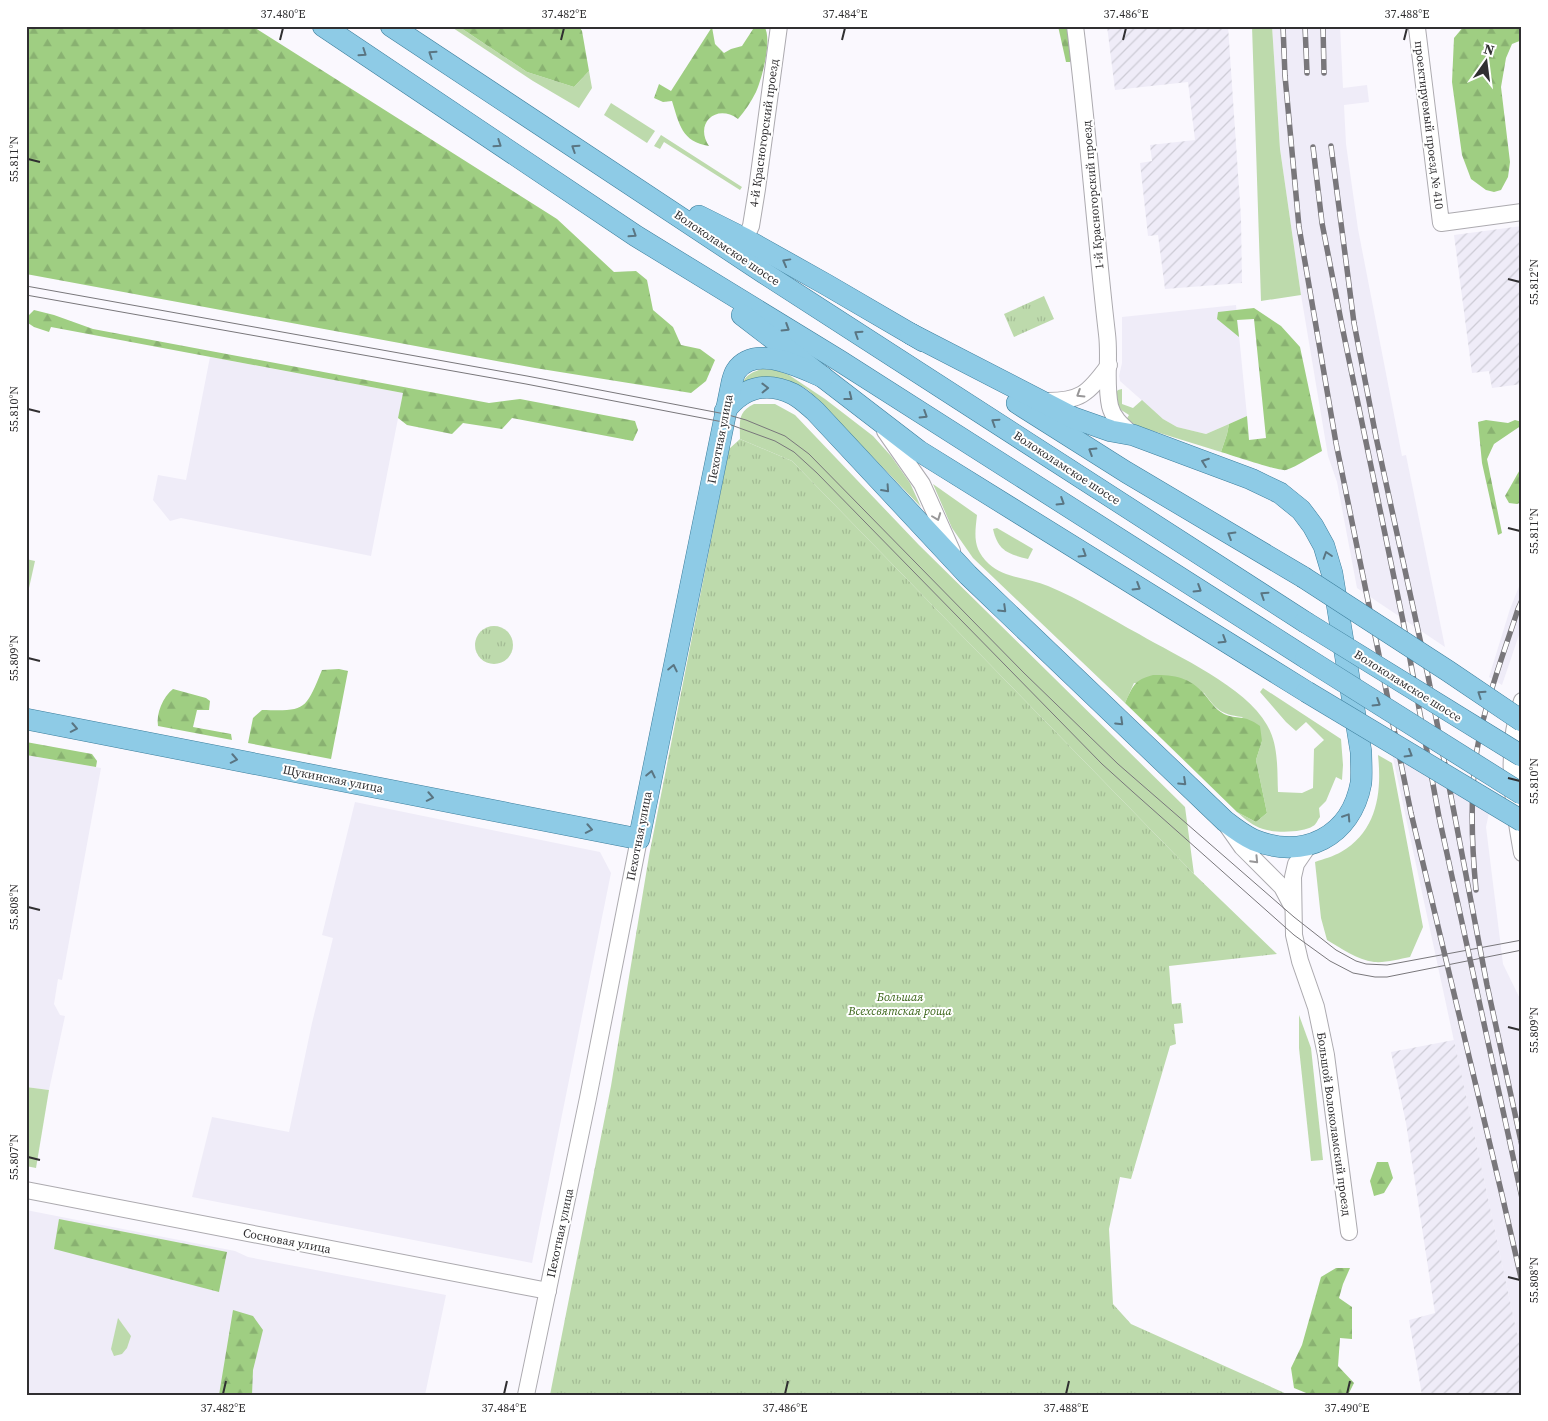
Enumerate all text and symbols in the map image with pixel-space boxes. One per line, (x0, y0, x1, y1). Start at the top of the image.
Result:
text: 37.480°E (261, 6, 305, 22)
text: 37.482°E (542, 6, 586, 22)
text: 37.484°E (823, 6, 867, 22)
text: 37.486°E (1104, 6, 1148, 22)
text: 37.488°E (1385, 6, 1429, 22)
north arrow (1460, 38, 1510, 88)
text: N (1482, 38, 1497, 60)
street label: проектируемый проезд № 410 (1411, 40, 1447, 210)
one-way arrow (358, 47, 367, 57)
one-way arrow (428, 50, 437, 60)
street label: 4-й Красногорский проезд (746, 58, 782, 208)
street label: 1-й Красногорский проезд (1079, 120, 1107, 270)
text: 55.811°N (6, 136, 22, 182)
one-way arrow (493, 138, 502, 147)
one-way arrow (571, 145, 580, 154)
street label: Волоколамское шоссе (671, 207, 783, 289)
one-way arrow (628, 228, 637, 237)
one-way arrow (782, 258, 791, 268)
text: 55.812°N (1526, 259, 1542, 305)
one-way arrow (780, 322, 789, 332)
one-way arrow (855, 331, 864, 340)
one-way arrow (762, 383, 770, 393)
text: 55.810°N (6, 386, 22, 432)
one-way arrow (1076, 388, 1085, 398)
street label: Пехотная улица (703, 392, 737, 485)
one-way arrow (843, 392, 852, 400)
one-way arrow (918, 408, 927, 418)
one-way arrow (991, 419, 1000, 428)
street label: Волоколамское шоссе (1011, 427, 1123, 509)
one-way arrow (1089, 448, 1098, 457)
one-way arrow (1201, 458, 1210, 468)
one-way arrow (881, 483, 890, 492)
one-way arrow (1055, 496, 1064, 505)
text: 55.811°N (1526, 508, 1542, 554)
one-way arrow (931, 513, 941, 521)
one-way arrow (1228, 531, 1237, 541)
one-way arrow (1078, 548, 1087, 557)
one-way arrow (1322, 552, 1332, 560)
one-way arrow (1131, 581, 1140, 590)
one-way arrow (1192, 583, 1201, 593)
one-way arrow (1260, 592, 1270, 601)
one-way arrow (997, 603, 1006, 612)
one-way arrow (1217, 634, 1226, 644)
text: 55.809°N (6, 635, 22, 681)
street label: Волоколамское шоссе (1351, 646, 1465, 726)
one-way arrow (668, 663, 678, 672)
one-way arrow (1478, 691, 1487, 700)
one-way arrow (1371, 696, 1380, 706)
one-way arrow (1114, 716, 1123, 725)
one-way arrow (70, 722, 79, 733)
one-way arrow (1403, 747, 1412, 757)
one-way arrow (229, 754, 238, 764)
text: 55.810°N (1526, 758, 1542, 804)
street label: Щукинская улица (281, 761, 385, 797)
one-way arrow (645, 769, 656, 778)
one-way arrow (1177, 776, 1186, 785)
street label: Пехотная улица (622, 789, 656, 882)
one-way arrow (425, 792, 434, 802)
one-way arrow (1341, 813, 1350, 822)
one-way arrow (584, 824, 593, 834)
one-way arrow (1249, 854, 1258, 863)
text: 55.808°N (6, 884, 22, 930)
park label: Большая Всехсвятская роща (847, 989, 952, 1019)
text: 55.809°N (1526, 1007, 1542, 1053)
street label: Большой Волоколамский проезд (1313, 1031, 1355, 1217)
text: 55.807°N (6, 1134, 22, 1180)
street label: Пехотная улица (543, 1186, 577, 1279)
street label: Сосновая улица (242, 1225, 333, 1258)
text: 55.808°N (1526, 1257, 1542, 1303)
text: 37.482°E (201, 1400, 245, 1416)
text: 37.484°E (482, 1400, 526, 1416)
text: 37.486°E (763, 1400, 807, 1416)
text: 37.488°E (1044, 1400, 1088, 1416)
text: 37.490°E (1325, 1400, 1369, 1416)

